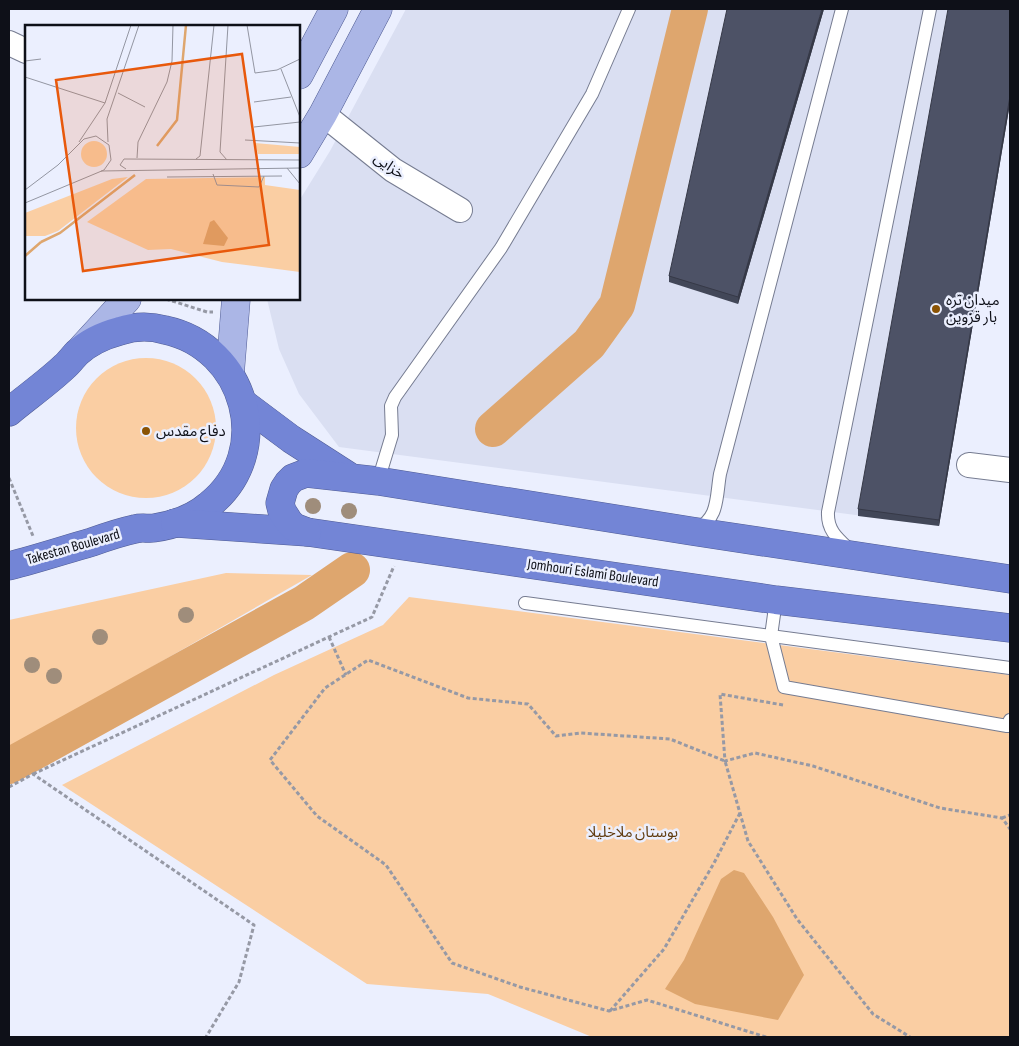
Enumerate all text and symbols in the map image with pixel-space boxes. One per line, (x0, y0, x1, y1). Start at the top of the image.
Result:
inset map (25, 25, 300, 300)
street label: خزایی (370, 149, 408, 183)
place label: میدان تره بار قزوین (946, 291, 1000, 327)
marker: میدان تره بار قزوین (930, 303, 942, 315)
place label: دفاع مقدس (156, 422, 226, 443)
marker: دفاع مقدس (140, 425, 152, 437)
street label: Takestan Boulevard (24, 525, 122, 569)
street label: Jomhouri Eslami Boulevard (525, 554, 660, 592)
park label: بوستان ملاخلیلا (588, 823, 678, 842)

